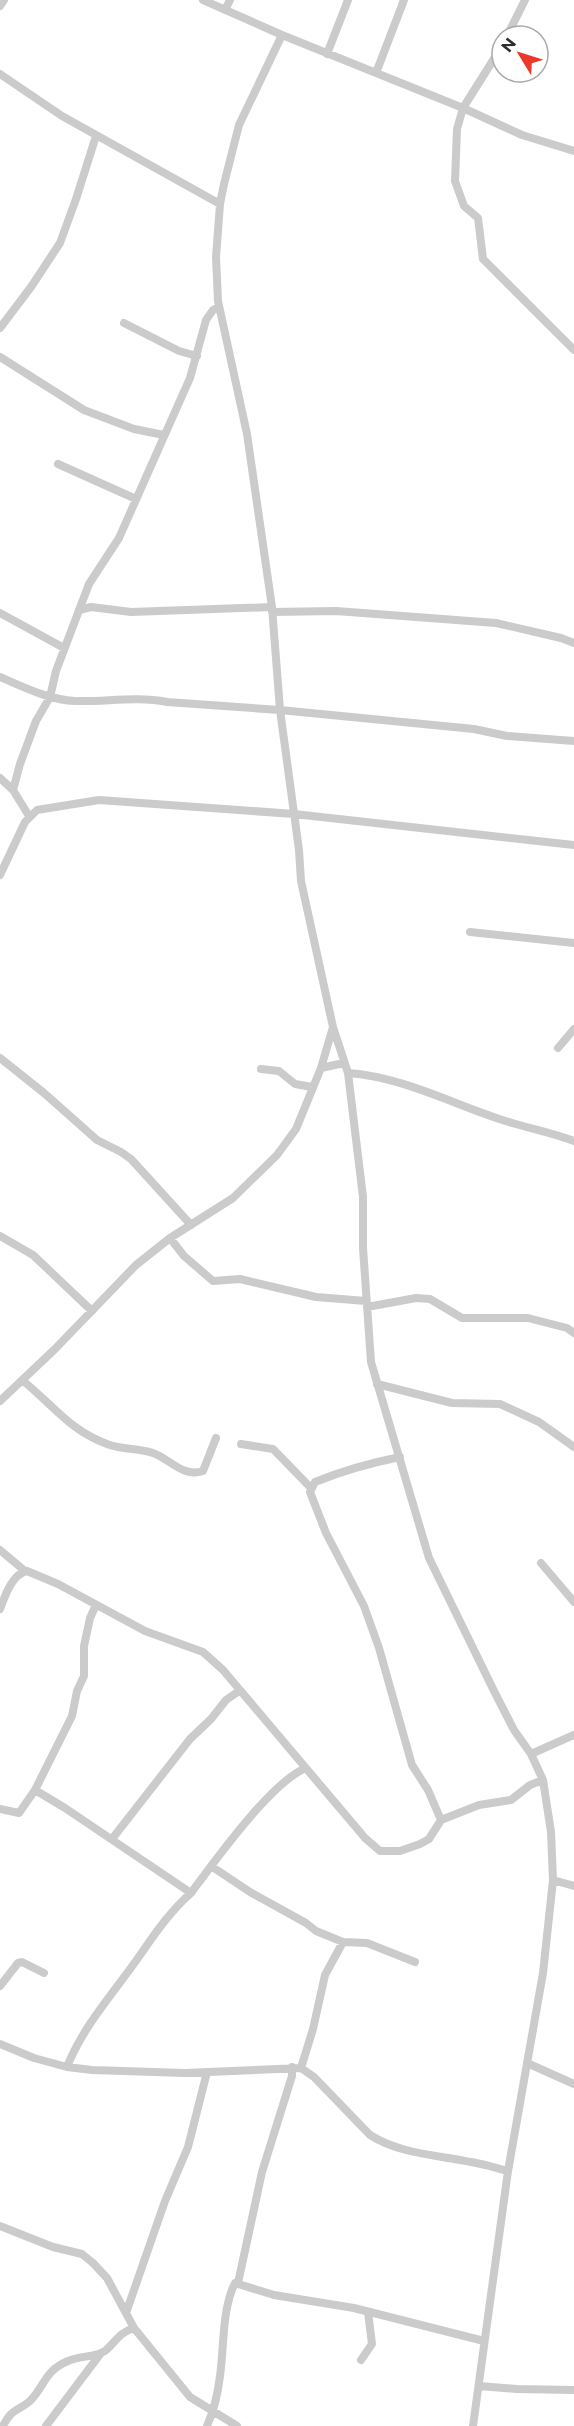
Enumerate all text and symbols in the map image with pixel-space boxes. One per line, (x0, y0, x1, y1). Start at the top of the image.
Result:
north arrow (490, 24, 550, 84)
text: N (497, 34, 520, 56)

